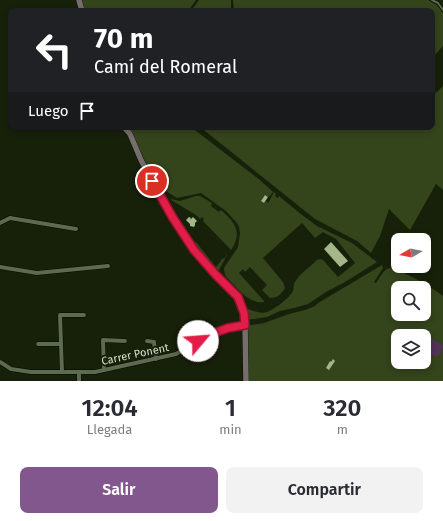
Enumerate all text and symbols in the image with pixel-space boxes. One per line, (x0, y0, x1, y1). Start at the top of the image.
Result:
text: 70 m (94, 22, 153, 55)
icon: left (28, 24, 80, 76)
text: Camí del Romeral (94, 56, 237, 78)
icon: arrive (76, 100, 98, 122)
text: Luego (28, 102, 68, 120)
pin (135, 164, 169, 198)
icon: arrive (141, 170, 163, 192)
north arrow (391, 233, 431, 273)
map controls (391, 233, 431, 369)
button: search (391, 281, 431, 321)
position arrow (177, 320, 219, 362)
button: layers (391, 329, 431, 369)
street label: Carrer Ponent (100, 341, 170, 368)
text: 12:04 (81, 394, 138, 422)
text: 1 (225, 394, 236, 422)
text: 320 (323, 394, 361, 422)
text: Llegada (87, 422, 132, 437)
text: min (219, 422, 242, 437)
text: m (337, 422, 348, 437)
button: Salir (20, 467, 218, 513)
button: Compartir (226, 467, 423, 513)

